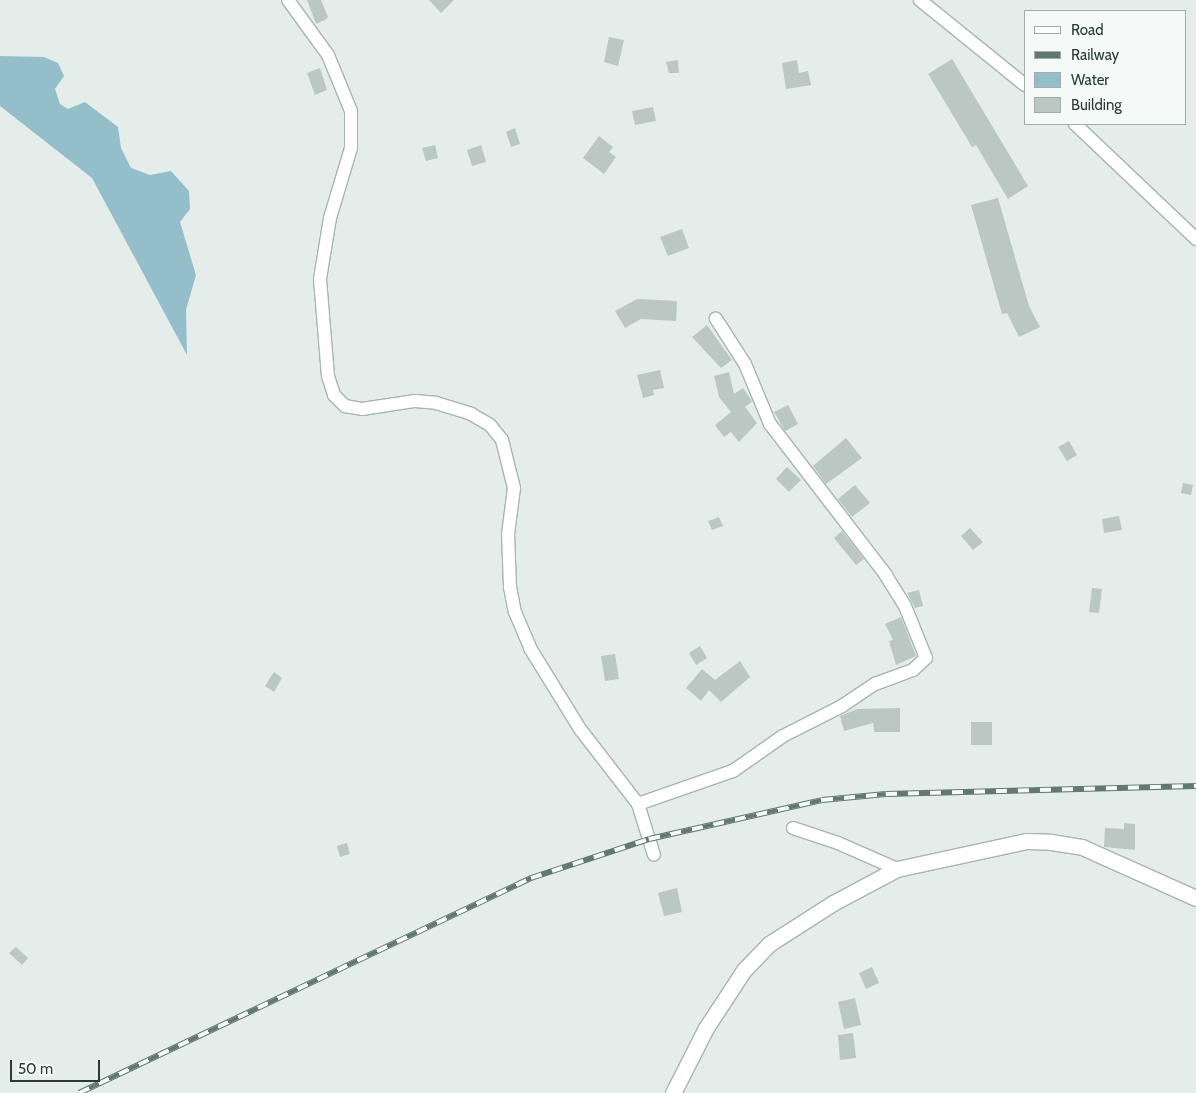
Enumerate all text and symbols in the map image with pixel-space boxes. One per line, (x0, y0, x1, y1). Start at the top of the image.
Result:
legend (1024, 10, 1186, 125)
text: Road (1071, 21, 1104, 39)
text: Railway (1071, 46, 1119, 64)
text: Water (1071, 71, 1109, 89)
text: Building (1071, 96, 1122, 114)
scale bar (12, 1050, 102, 1082)
text: 50 m (18, 1060, 53, 1078)

